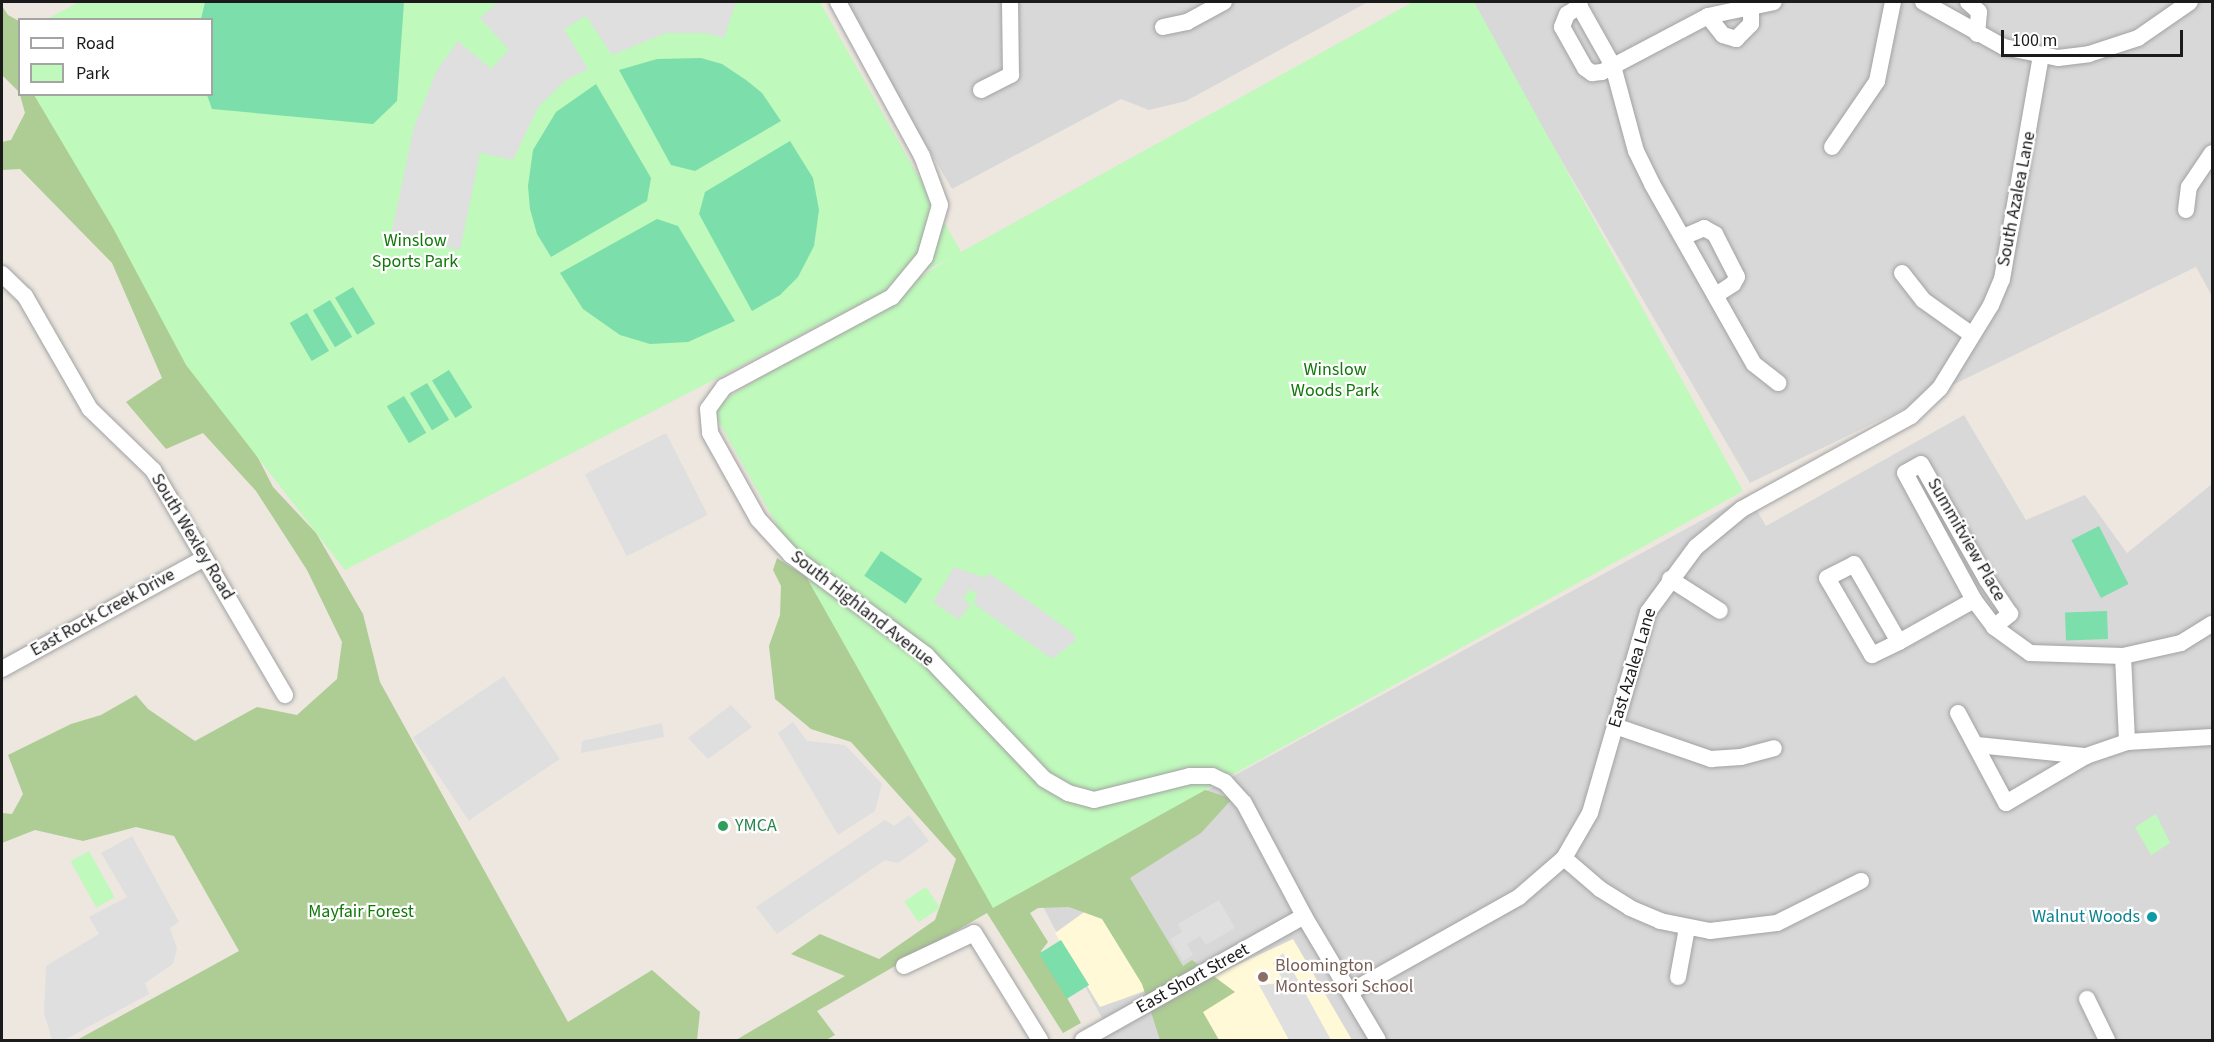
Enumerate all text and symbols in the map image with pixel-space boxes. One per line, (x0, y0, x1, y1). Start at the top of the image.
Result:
legend (18, 18, 213, 96)
scale bar (2004, 18, 2186, 56)
text: 100 m (2012, 28, 2057, 53)
text: Road (76, 31, 115, 56)
text: Park (76, 61, 110, 86)
street label: South Azalea Lane (1993, 130, 2041, 268)
park label: Winslow Sports Park (372, 231, 458, 274)
park label: Winslow Woods Park (1291, 360, 1379, 403)
street label: South Wexley Road (146, 470, 238, 604)
street label: Summitview Place (1922, 475, 2010, 605)
street label: South Highland Avenue (786, 546, 938, 672)
street label: East Rock Creek Drive (27, 564, 179, 662)
street label: East Azalea Lane (1605, 606, 1661, 730)
place label: YMCA (735, 815, 777, 837)
marker: YMCA (716, 819, 730, 833)
park label: Mayfair Forest (308, 901, 414, 923)
place label: Walnut Woods (2032, 906, 2140, 928)
marker: Walnut Woods (2145, 910, 2159, 924)
street label: East Short Street (1133, 939, 1253, 1019)
place label: Bloomington Montessori School (1275, 956, 1413, 998)
marker: Bloomington Montessori School (1256, 970, 1270, 984)

